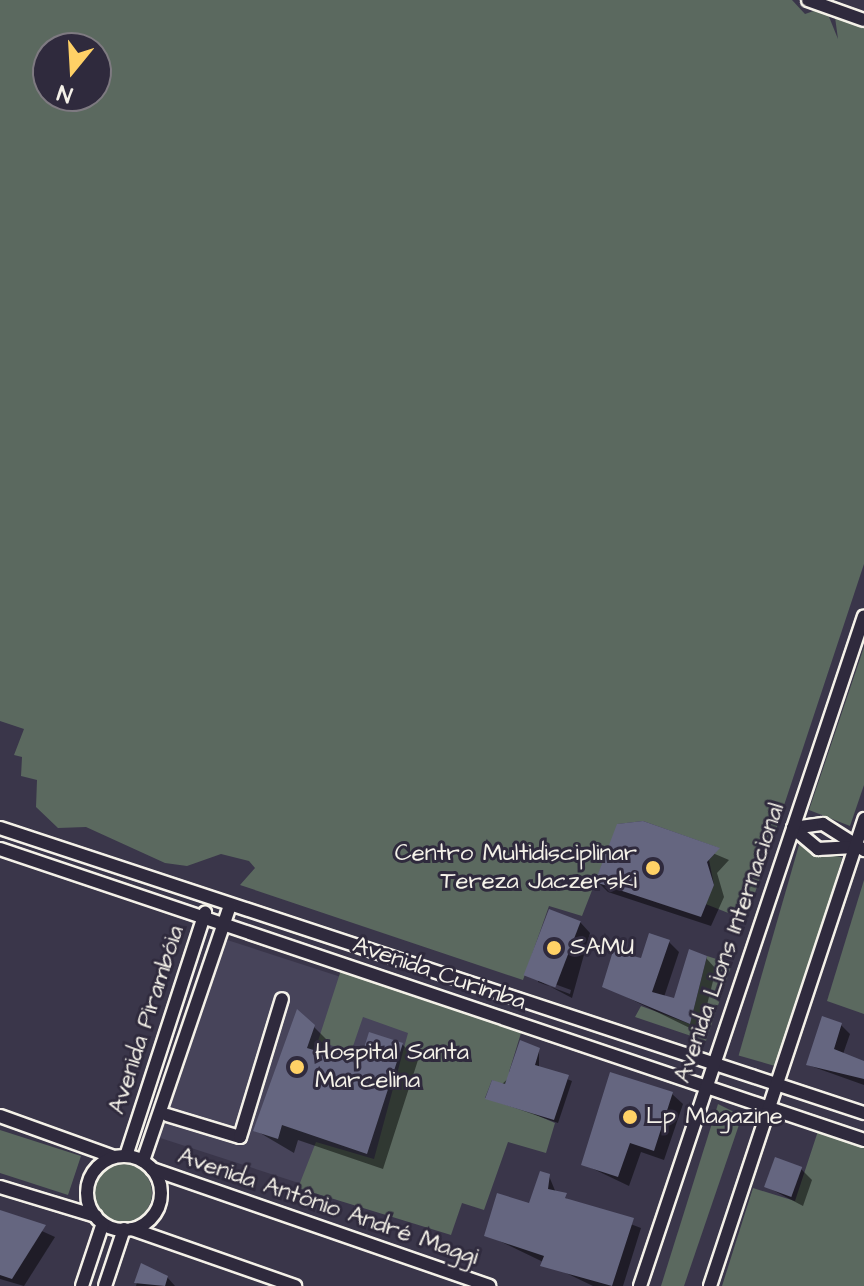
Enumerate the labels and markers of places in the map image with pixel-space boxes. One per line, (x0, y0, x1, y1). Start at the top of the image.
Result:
place label: Centro Multidisciplinar Tereza Jaczerski (395, 840, 637, 896)
marker: Centro Multidisciplinar Tereza Jaczerski (644, 859, 662, 877)
place label: SAMU (570, 934, 634, 962)
marker: SAMU (545, 939, 563, 957)
place label: Hospital Santa Marcelina (315, 1039, 469, 1095)
marker: Hospital Santa Marcelina (286, 1056, 308, 1078)
place label: Lp Magazine (646, 1103, 783, 1131)
marker: Lp Magazine (621, 1108, 639, 1126)

